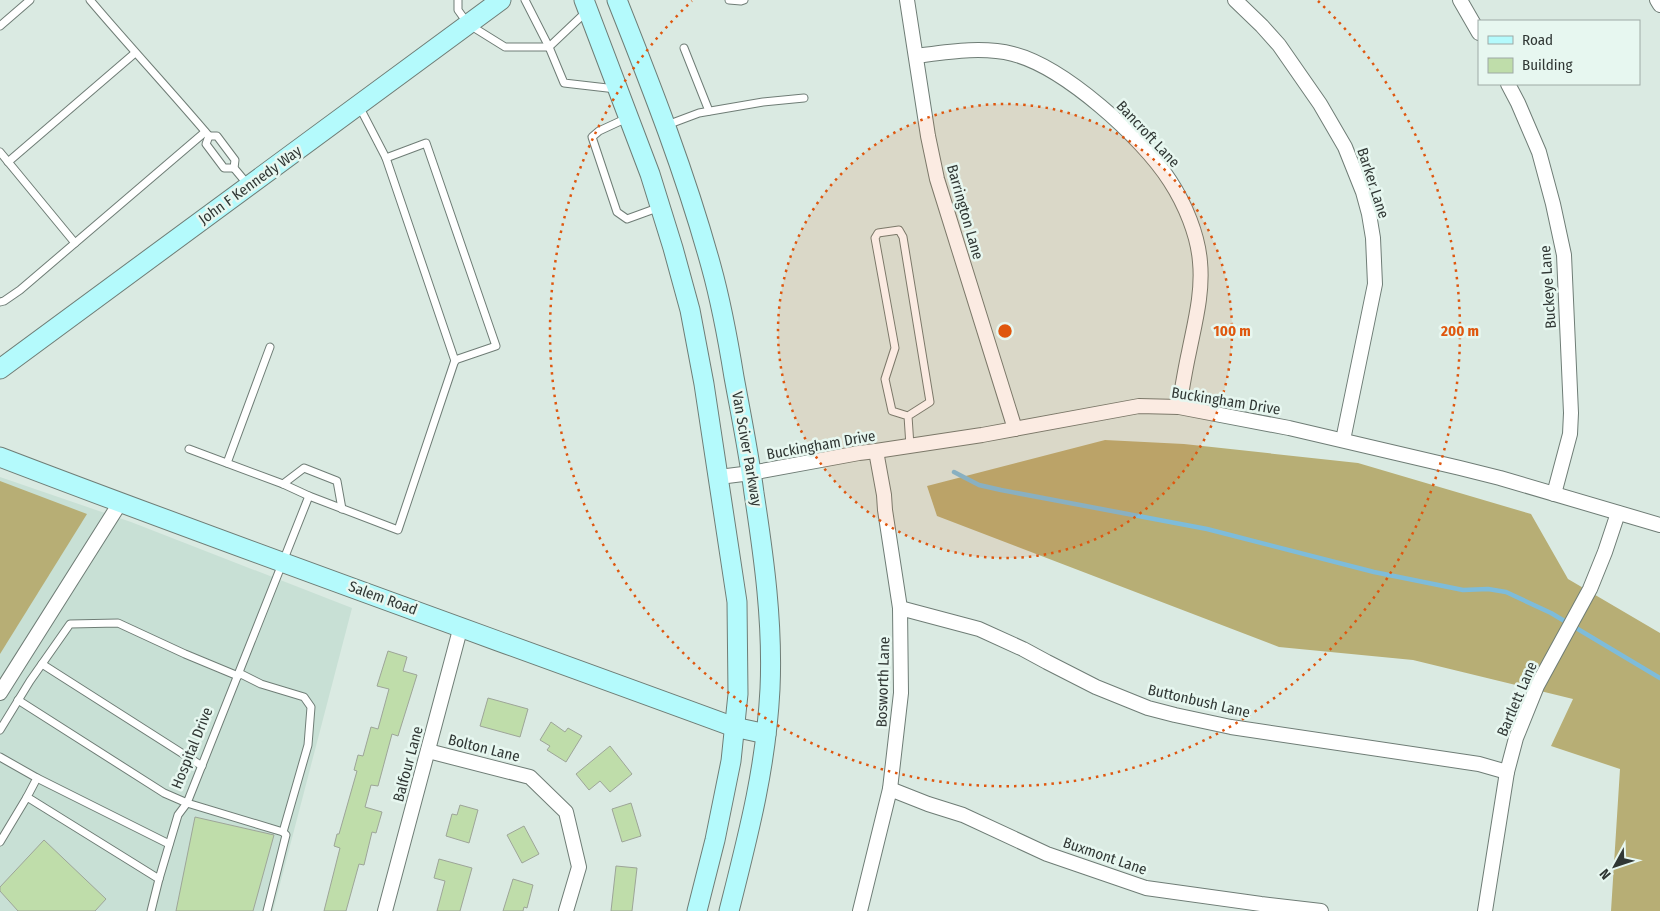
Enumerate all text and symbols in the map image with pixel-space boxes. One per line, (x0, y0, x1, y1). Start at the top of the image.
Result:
legend (1478, 20, 1640, 85)
text: Road (1522, 31, 1553, 49)
text: Building (1522, 56, 1573, 74)
street label: Bancroft Lane (1112, 97, 1184, 171)
street label: John F Kennedy Way (195, 142, 305, 228)
street label: Barker Lane (1353, 145, 1393, 221)
street label: Barrington Lane (943, 162, 987, 262)
street label: Buckeye Lane (1536, 245, 1560, 329)
centre of rings (996, 322, 1014, 340)
text: 100 m (1213, 322, 1251, 340)
text: 200 m (1440, 322, 1479, 340)
street label: Buckingham Drive (1170, 383, 1282, 419)
street label: Van Sciver Parkway (728, 390, 766, 508)
street label: Buckingham Drive (765, 427, 877, 463)
street label: Salem Road (346, 577, 420, 619)
street label: Bosworth Lane (872, 636, 894, 728)
street label: Bartlett Lane (1493, 659, 1541, 739)
street label: Buttonbush Lane (1146, 680, 1252, 722)
street label: Hospital Drive (167, 705, 217, 791)
street label: Balfour Lane (389, 724, 427, 804)
street label: Bolton Lane (446, 730, 522, 766)
street label: Buxmont Lane (1061, 833, 1149, 879)
north arrow (1590, 841, 1640, 891)
text: N (1596, 865, 1615, 883)

